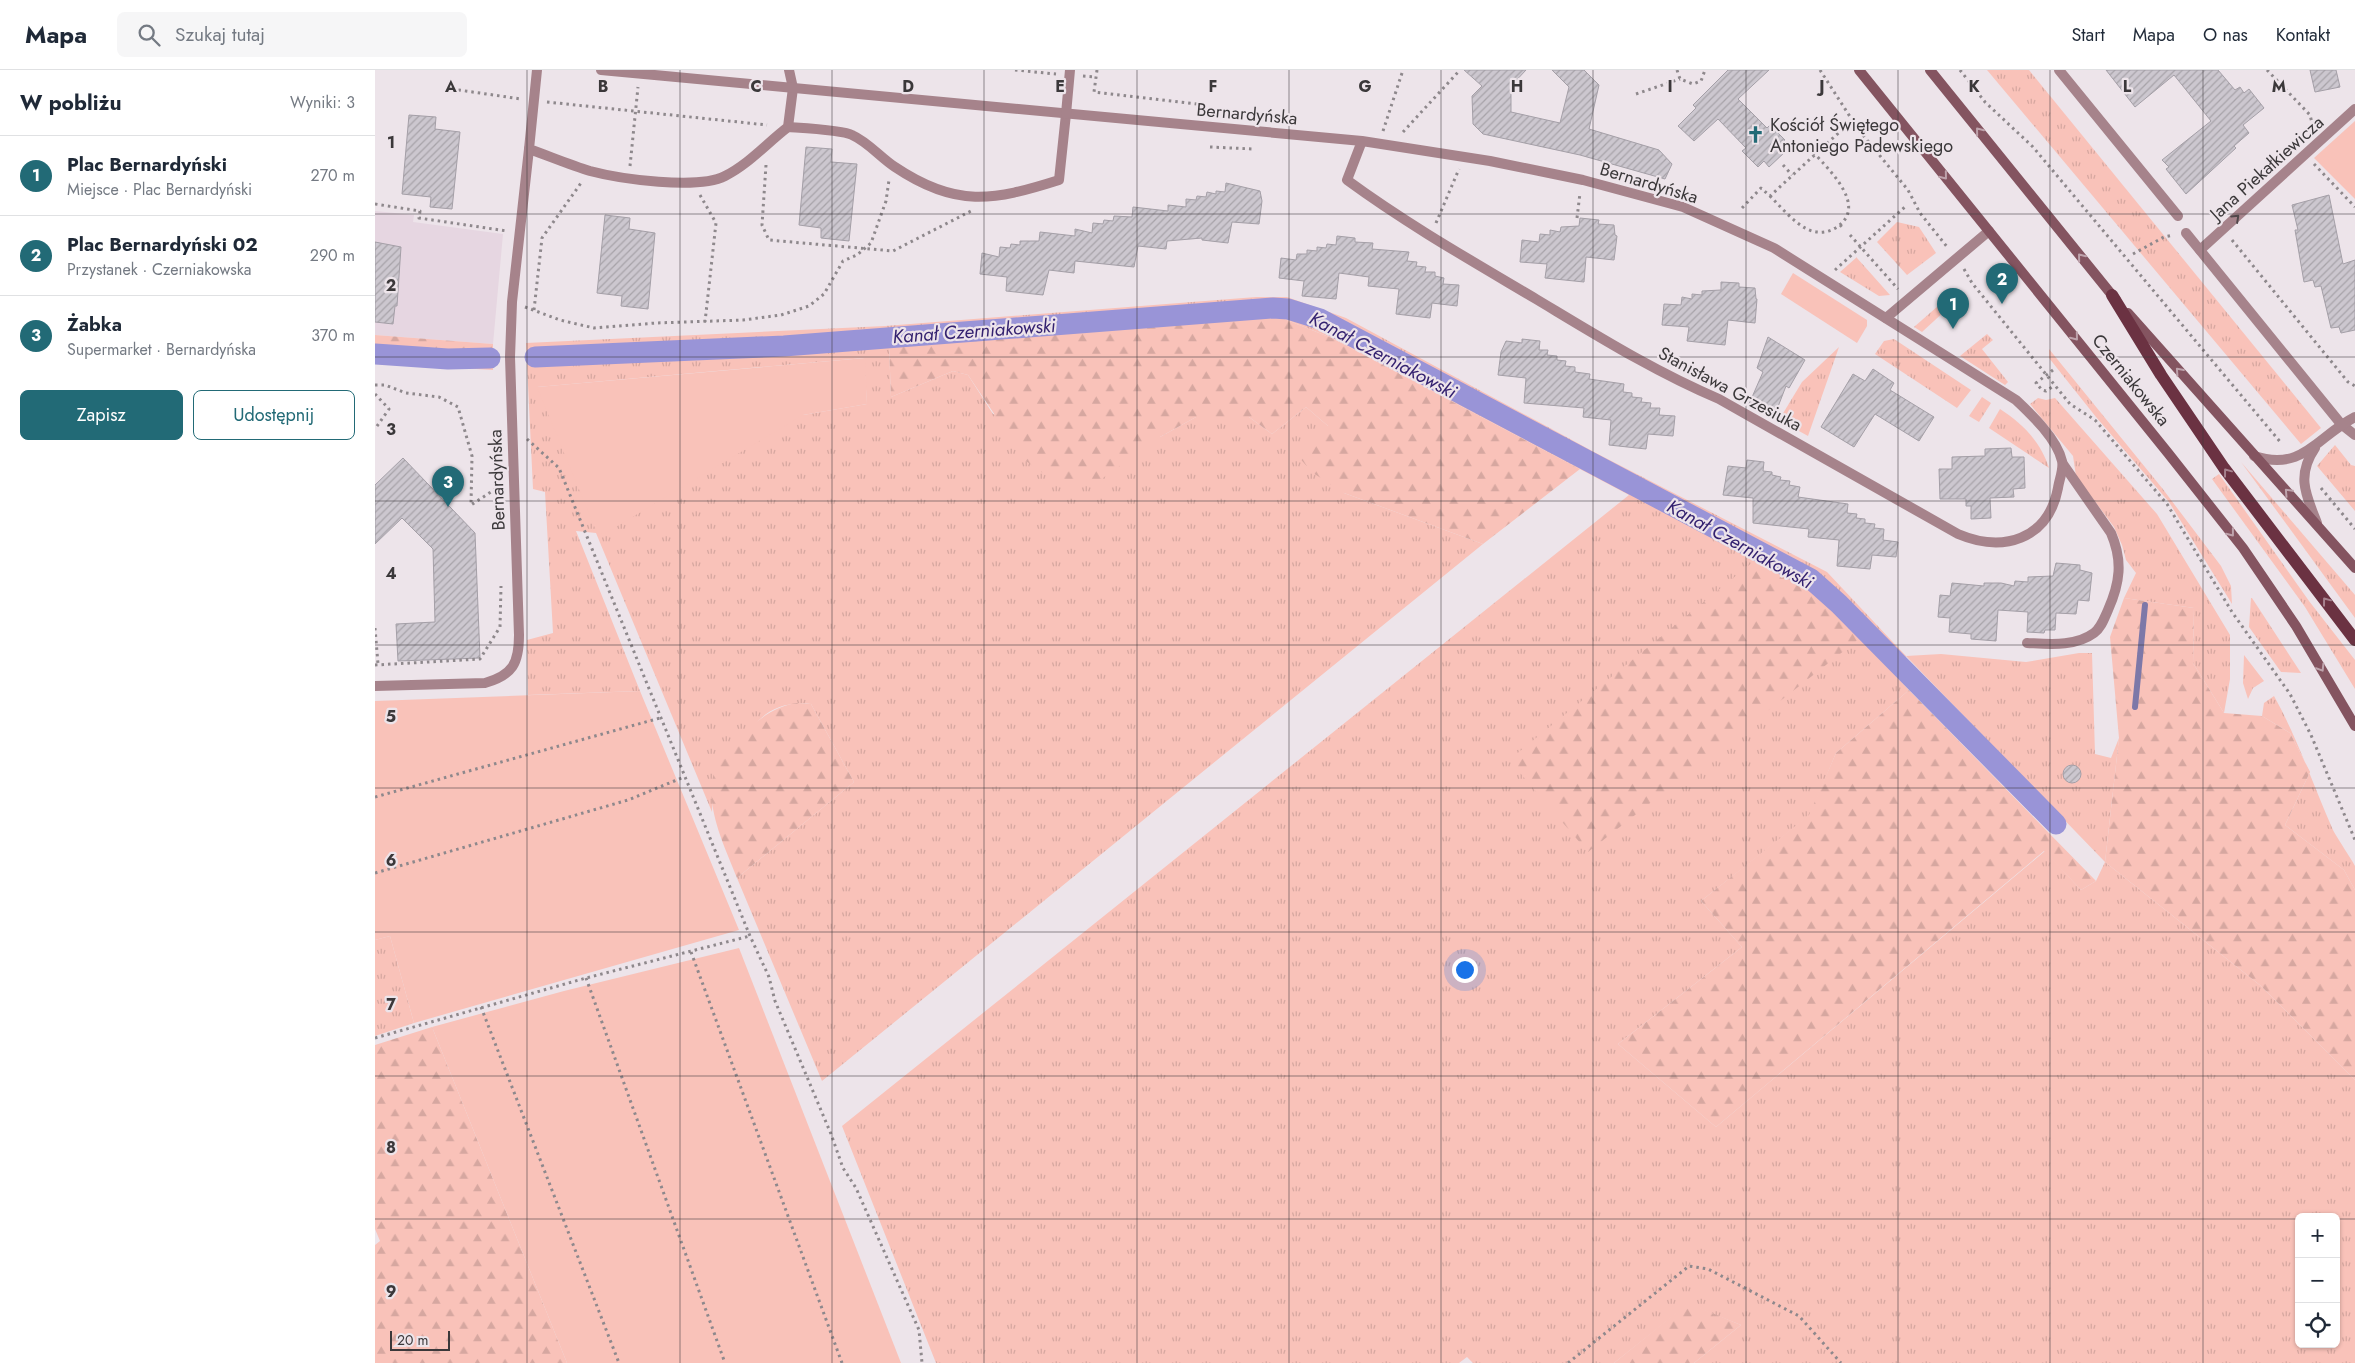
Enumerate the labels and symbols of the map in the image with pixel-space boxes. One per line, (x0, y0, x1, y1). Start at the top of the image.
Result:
text: A (444, 75, 457, 98)
text: B (598, 75, 608, 98)
text: C (750, 75, 762, 98)
text: D (902, 75, 914, 98)
text: E (1055, 75, 1065, 98)
text: F (1209, 75, 1217, 98)
text: G (1358, 75, 1372, 98)
text: H (1511, 75, 1523, 98)
text: I (1667, 75, 1673, 98)
text: J (1816, 75, 1825, 98)
text: K (1968, 75, 1980, 98)
text: L (2123, 75, 2132, 98)
text: M (2272, 75, 2286, 98)
street label: Bernardyńska (1195, 97, 1299, 131)
street label: Jana Piekałkiewicza (2203, 110, 2330, 228)
place label: Kościół Świętego Antoniego Padewskiego (1770, 112, 1953, 159)
church icon: Kościół Świętego Antoniego Padewskiego (1746, 125, 1766, 145)
one-way arrow (1976, 128, 1984, 137)
text: 1 (387, 131, 395, 154)
street label: Bernardyńska (1597, 156, 1701, 210)
one-way arrow (1939, 170, 1947, 179)
one-way arrow (2231, 214, 2240, 223)
one-way arrow (2078, 254, 2086, 263)
pin: 2 (1986, 263, 2018, 304)
text: 2 (386, 274, 396, 297)
pin: 1 (1937, 288, 1969, 329)
water label: Kanał Czerniakowski (1305, 305, 1462, 406)
water label: Kanał Czerniakowski (892, 312, 1058, 350)
street label: Czerniakowska (2086, 328, 2176, 432)
one-way arrow (2070, 331, 2078, 340)
street label: Stanisława Grzesiuka (1654, 340, 1806, 438)
one-way arrow (2176, 368, 2185, 377)
text: 3 (386, 418, 396, 441)
street label: Bernardyńska (482, 429, 512, 531)
pin: 3 (432, 466, 464, 507)
one-way arrow (2225, 469, 2233, 478)
one-way arrow (2285, 489, 2294, 498)
water label: Kanał Czerniakowski (1662, 493, 1819, 596)
one-way arrow (2225, 527, 2233, 536)
text: 4 (385, 562, 397, 585)
one-way arrow (2323, 598, 2331, 607)
one-way arrow (2315, 662, 2324, 671)
text: 5 (386, 705, 396, 728)
text: 6 (386, 849, 396, 872)
your location (1452, 957, 1478, 983)
text: 7 (386, 993, 396, 1016)
text: 8 (386, 1136, 396, 1159)
text: 9 (386, 1280, 396, 1303)
scale bar (390, 1328, 450, 1351)

